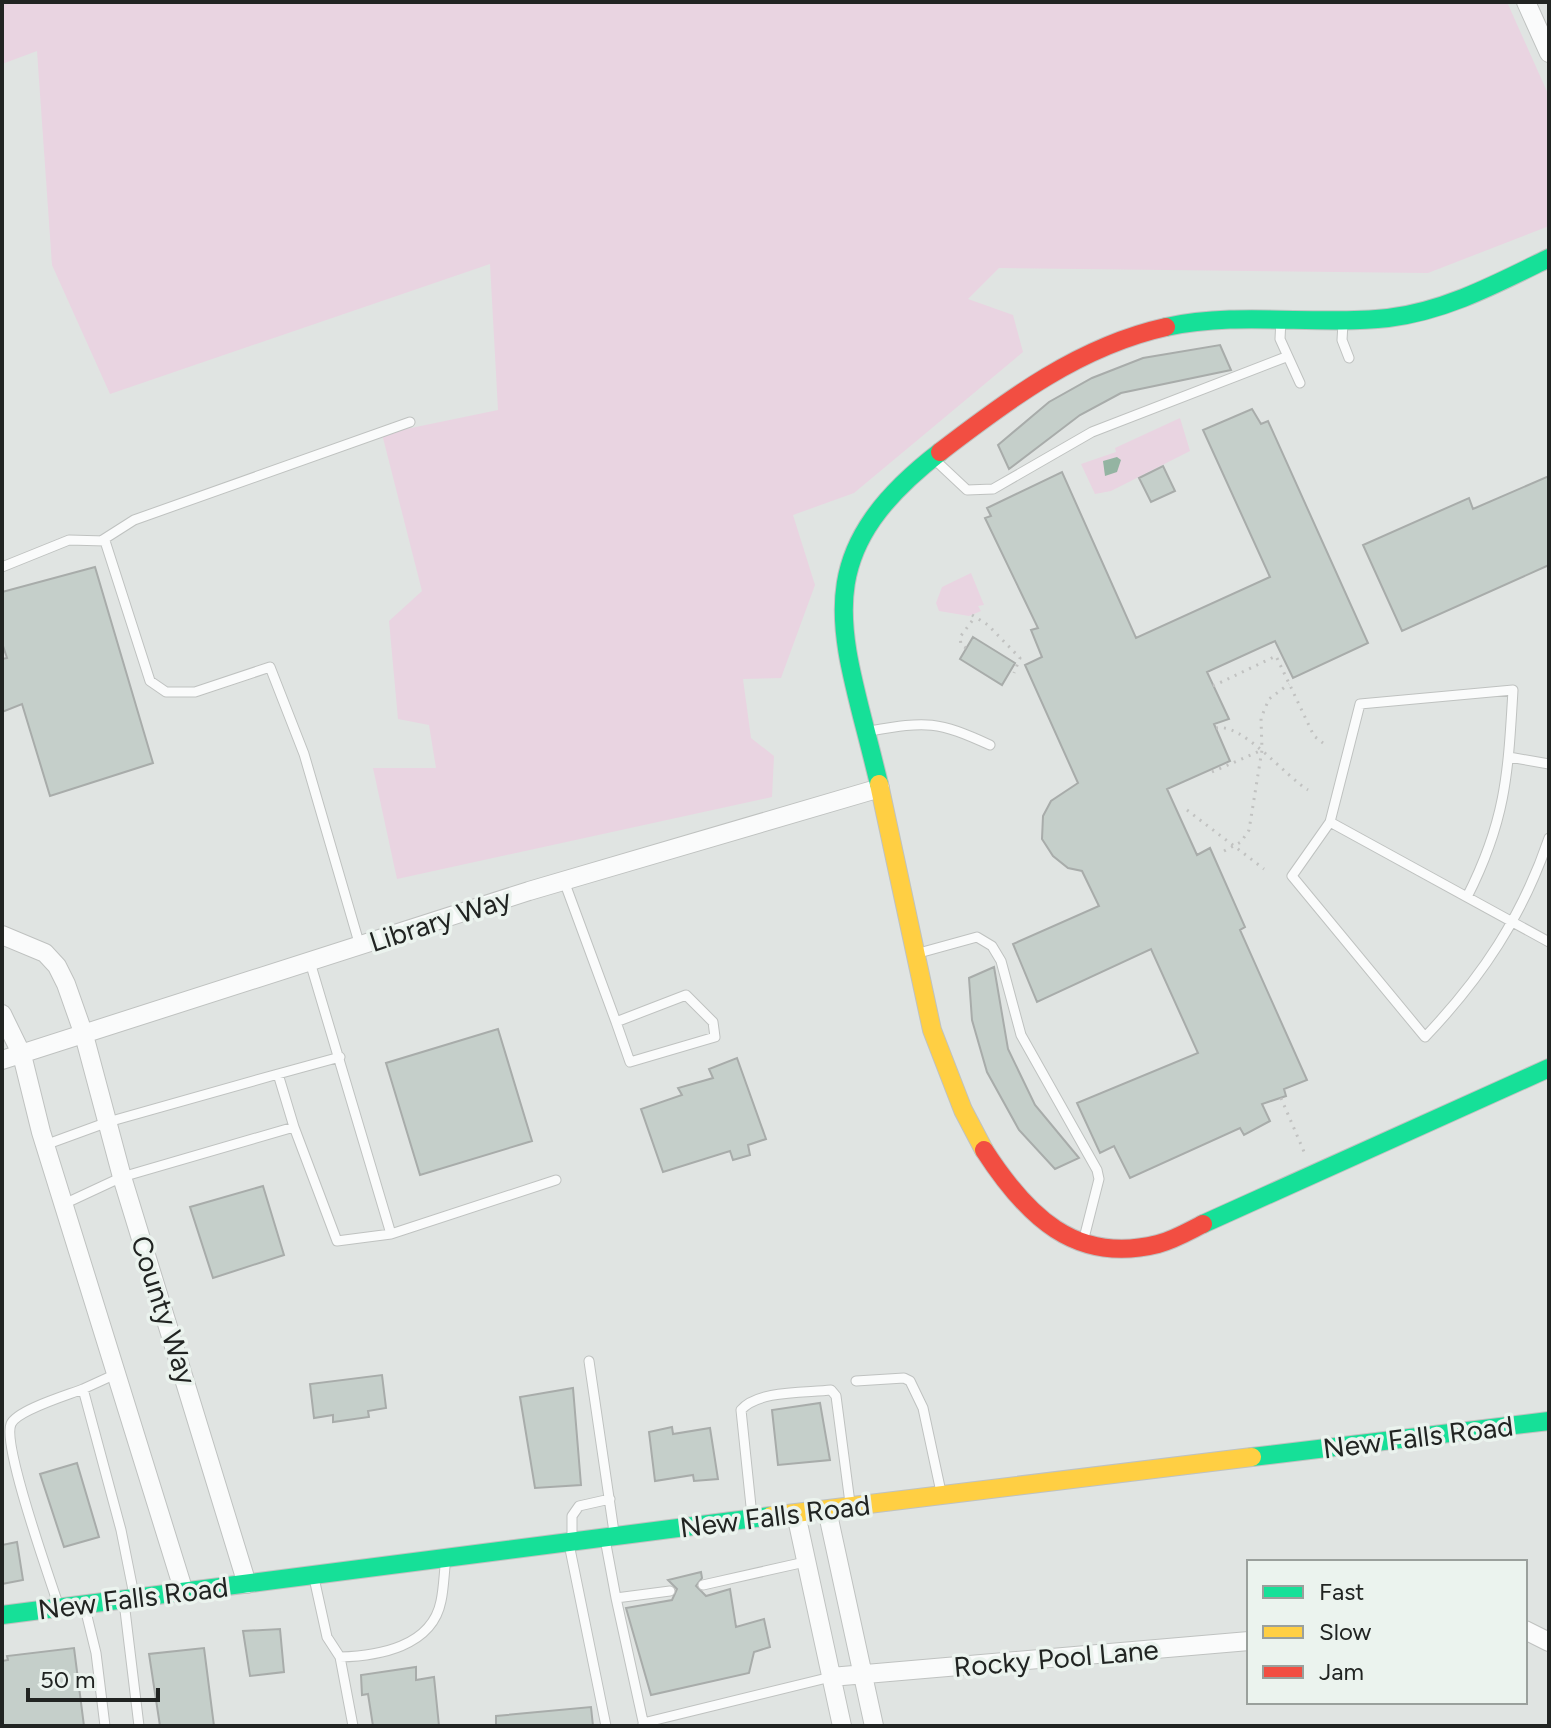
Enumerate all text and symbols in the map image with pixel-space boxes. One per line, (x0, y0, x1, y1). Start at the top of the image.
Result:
street label: Library Way (365, 881, 515, 959)
street label: County Way (124, 1231, 204, 1389)
street label: New Falls Road (1321, 1408, 1515, 1466)
street label: New Falls Road (678, 1487, 872, 1545)
legend (1247, 1560, 1527, 1704)
street label: New Falls Road (36, 1569, 230, 1627)
text: Fast (1319, 1577, 1364, 1606)
text: Slow (1319, 1617, 1372, 1646)
street label: Rocky Pool Lane (952, 1632, 1160, 1684)
scale bar (28, 1652, 158, 1702)
text: Jam (1319, 1657, 1364, 1686)
text: 50 m (40, 1665, 96, 1694)

